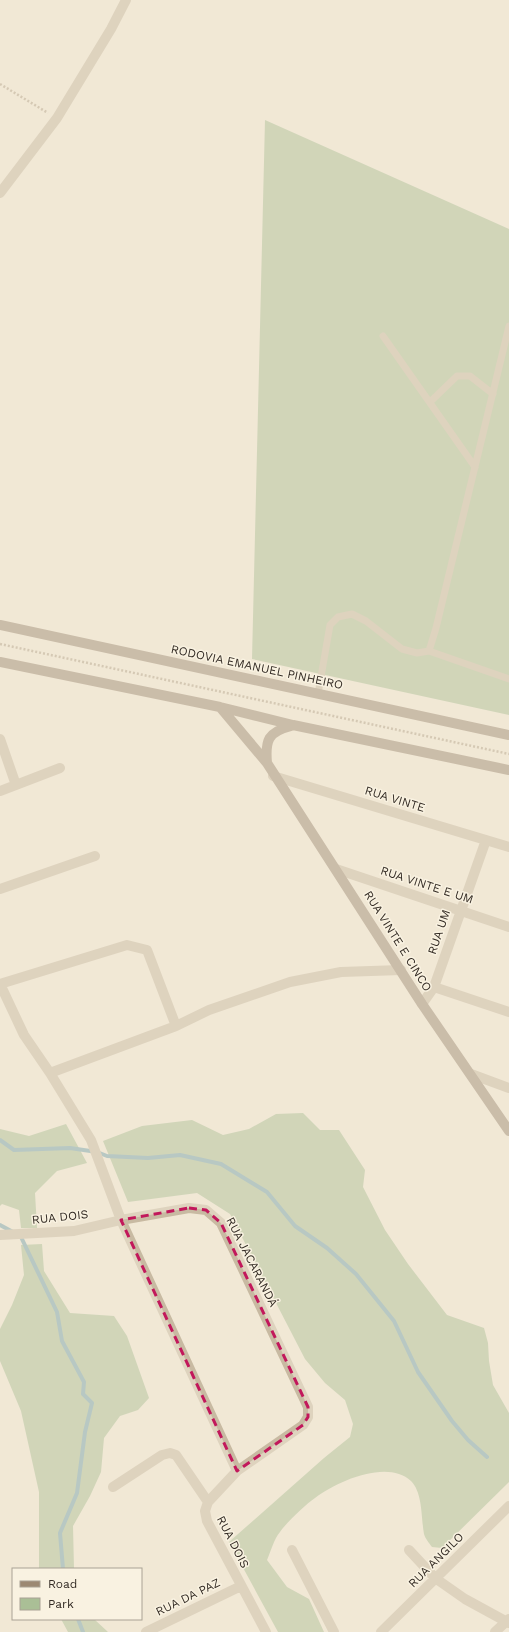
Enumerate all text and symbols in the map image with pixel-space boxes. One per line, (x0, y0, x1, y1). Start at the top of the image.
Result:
street label: RODOVIA EMANUEL PINHEIRO (170, 642, 344, 692)
street label: RUA VINTE (363, 783, 427, 815)
street label: RUA VINTE E UM (379, 863, 475, 907)
street label: RUA VINTE E CINCO (361, 888, 435, 994)
street label: RUA UM (425, 908, 453, 956)
street label: RUA DOIS (31, 1207, 89, 1227)
street label: RUA JACARANDÁ (223, 1215, 281, 1309)
street label: RUA DOIS (214, 1514, 252, 1570)
street label: RUA ANGILO (406, 1530, 466, 1590)
legend (12, 1568, 142, 1620)
street label: RUA DA PAZ (154, 1575, 222, 1619)
text: Road (48, 1577, 77, 1591)
text: Park (48, 1597, 74, 1611)

